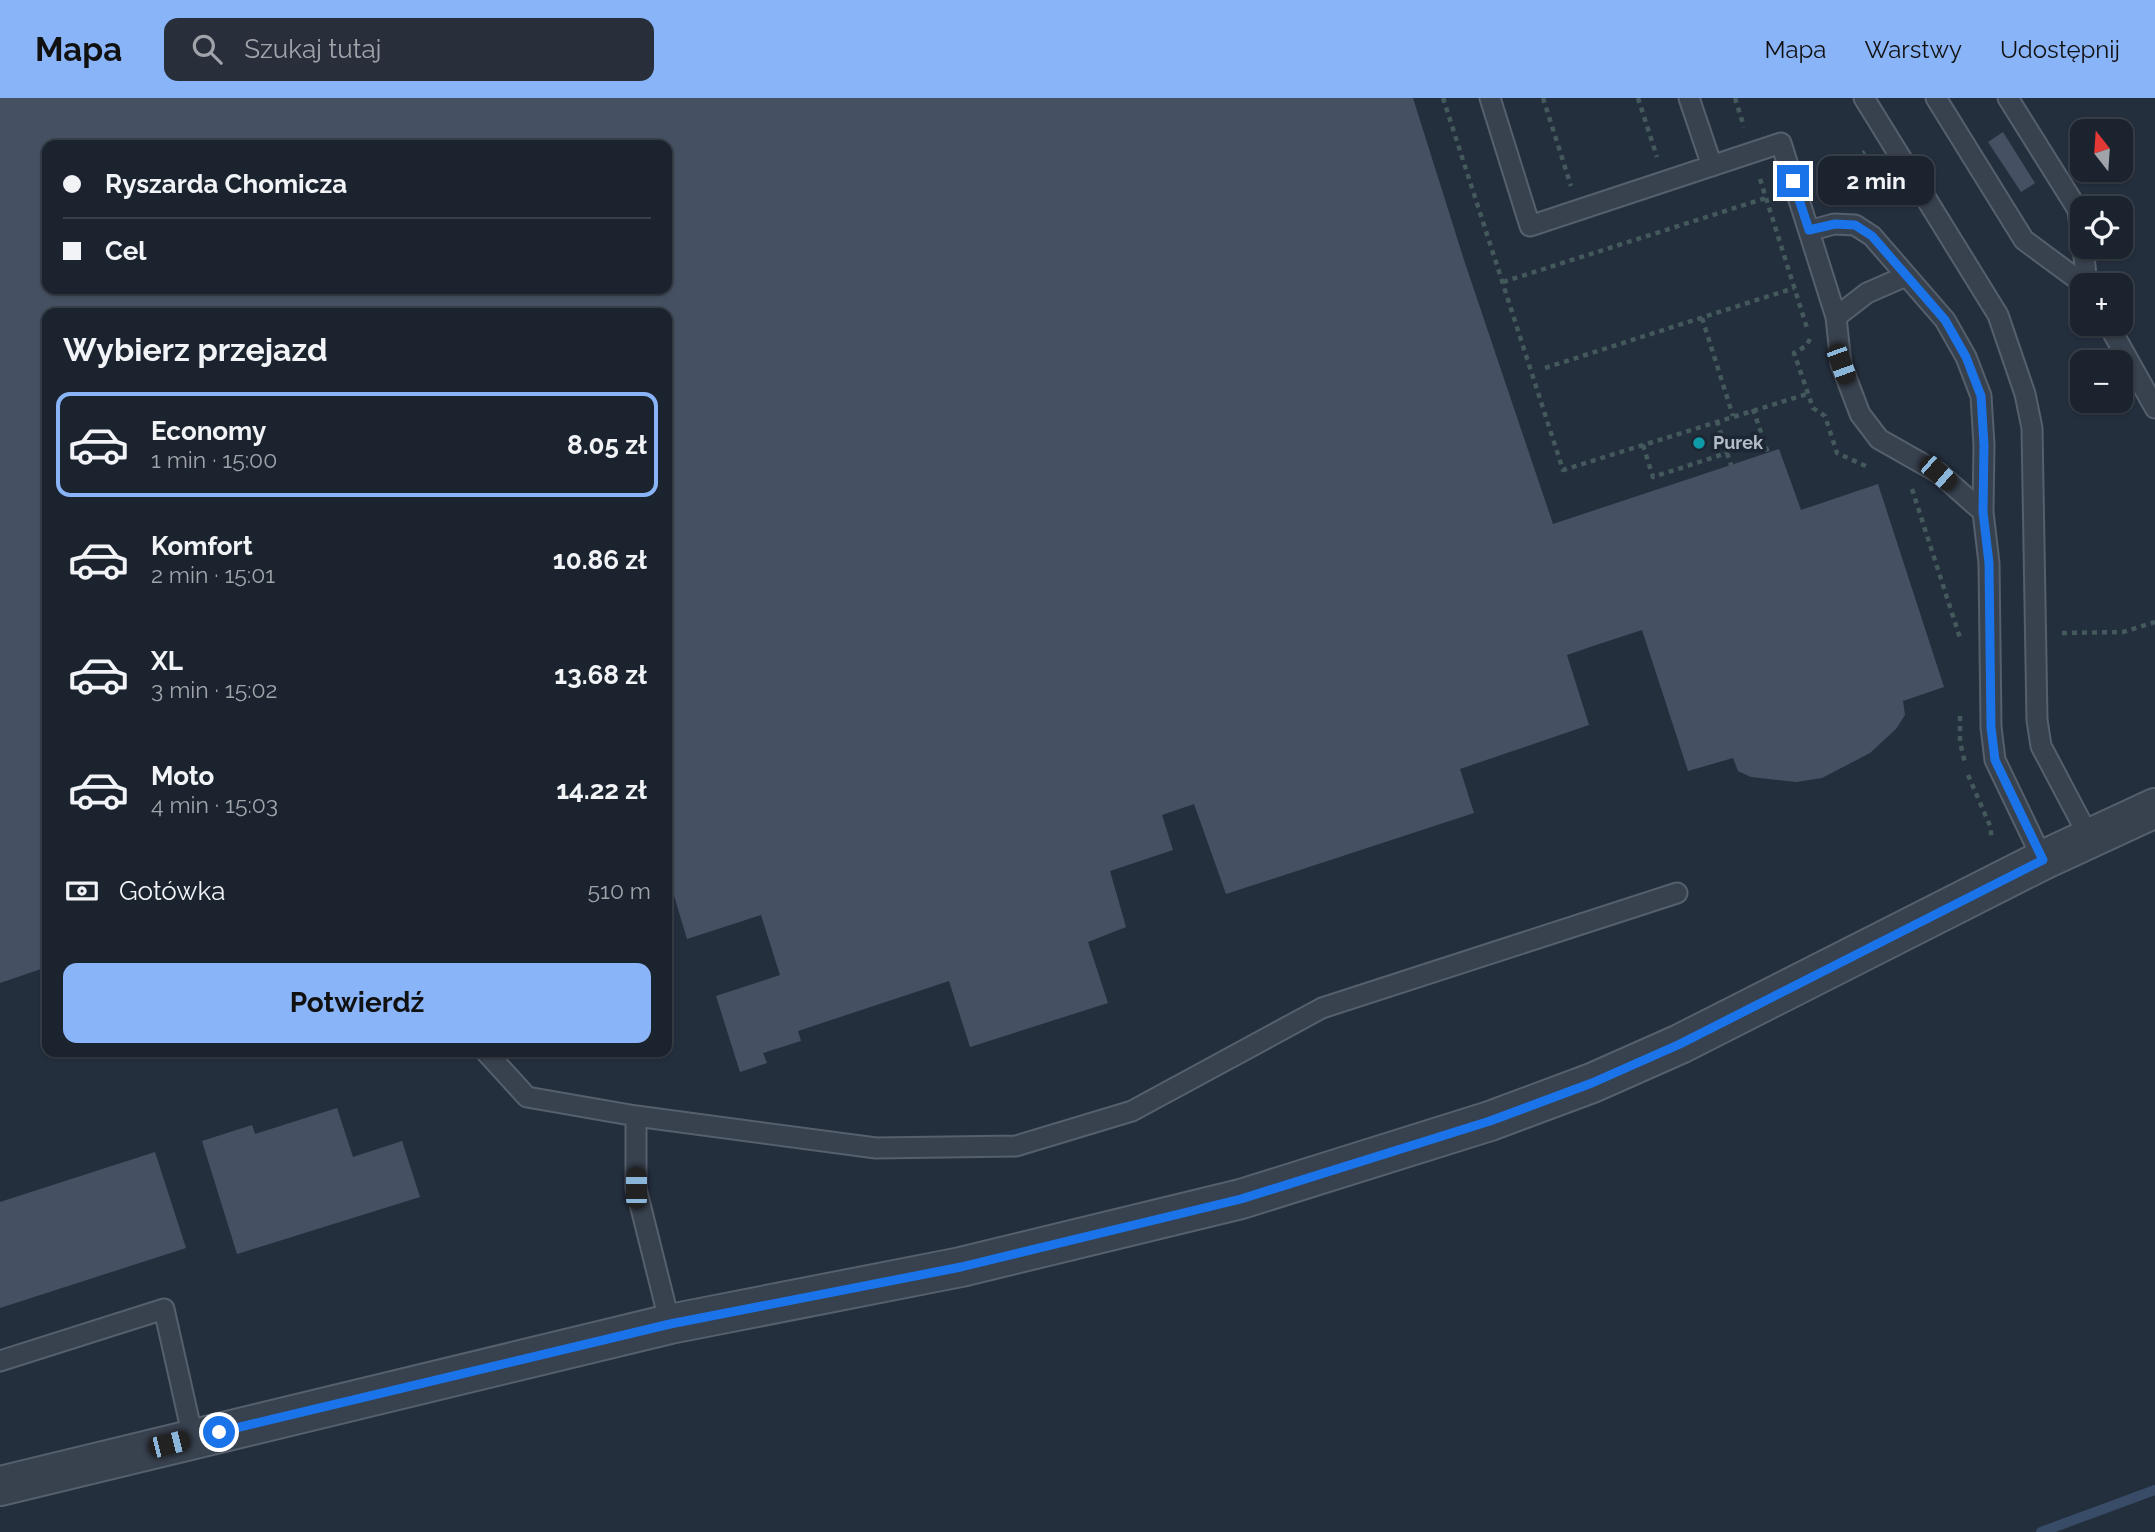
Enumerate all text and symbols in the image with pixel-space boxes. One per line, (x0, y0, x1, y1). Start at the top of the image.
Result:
search box (164, 18, 654, 81)
text: Mapa (35, 30, 122, 69)
icon: search (188, 30, 226, 68)
text: Szukaj tutaj (244, 34, 381, 64)
text: Mapa (1765, 35, 1826, 64)
text: Warstwy (1864, 35, 1962, 64)
text: Udostępnij (2000, 35, 2120, 64)
north arrow (2070, 119, 2133, 182)
map controls (2070, 119, 2133, 413)
callout: 2 min (1818, 156, 1933, 206)
route end (1777, 165, 1809, 197)
text: 2 min (1846, 167, 1906, 194)
text: Ryszarda Chomicza (105, 169, 347, 199)
button: locate (2070, 196, 2133, 259)
text: Cel (105, 236, 147, 266)
button: + (2070, 273, 2133, 336)
text: Wybierz przejazd (63, 331, 328, 368)
car (1824, 341, 1859, 387)
button: − (2070, 350, 2133, 413)
icon: car (67, 413, 130, 476)
text: Economy (151, 416, 266, 446)
text: 8.05 zł (567, 430, 647, 460)
place label: Purek (1713, 432, 1764, 453)
marker: Purek (1691, 435, 1707, 451)
text: 1 min · 15:00 (151, 446, 277, 473)
car (1916, 451, 1961, 495)
icon: car (67, 528, 130, 591)
text: Komfort (151, 531, 253, 561)
text: 10.86 zł (553, 545, 647, 575)
text: 2 min · 15:01 (151, 561, 275, 588)
icon: car (67, 643, 130, 706)
text: XL (151, 646, 183, 676)
text: 13.68 zł (554, 660, 647, 690)
text: 3 min · 15:02 (151, 676, 278, 703)
icon: car (67, 758, 130, 821)
text: Moto (151, 761, 214, 791)
text: 14.22 zł (556, 775, 647, 805)
text: 4 min · 15:03 (151, 791, 278, 818)
icon: cash (63, 872, 101, 910)
text: Gotówka (119, 876, 225, 906)
text: 510 m (588, 877, 651, 904)
button: Potwierdź (63, 963, 651, 1043)
car (626, 1167, 647, 1209)
route start (203, 1416, 235, 1448)
car (147, 1429, 192, 1459)

